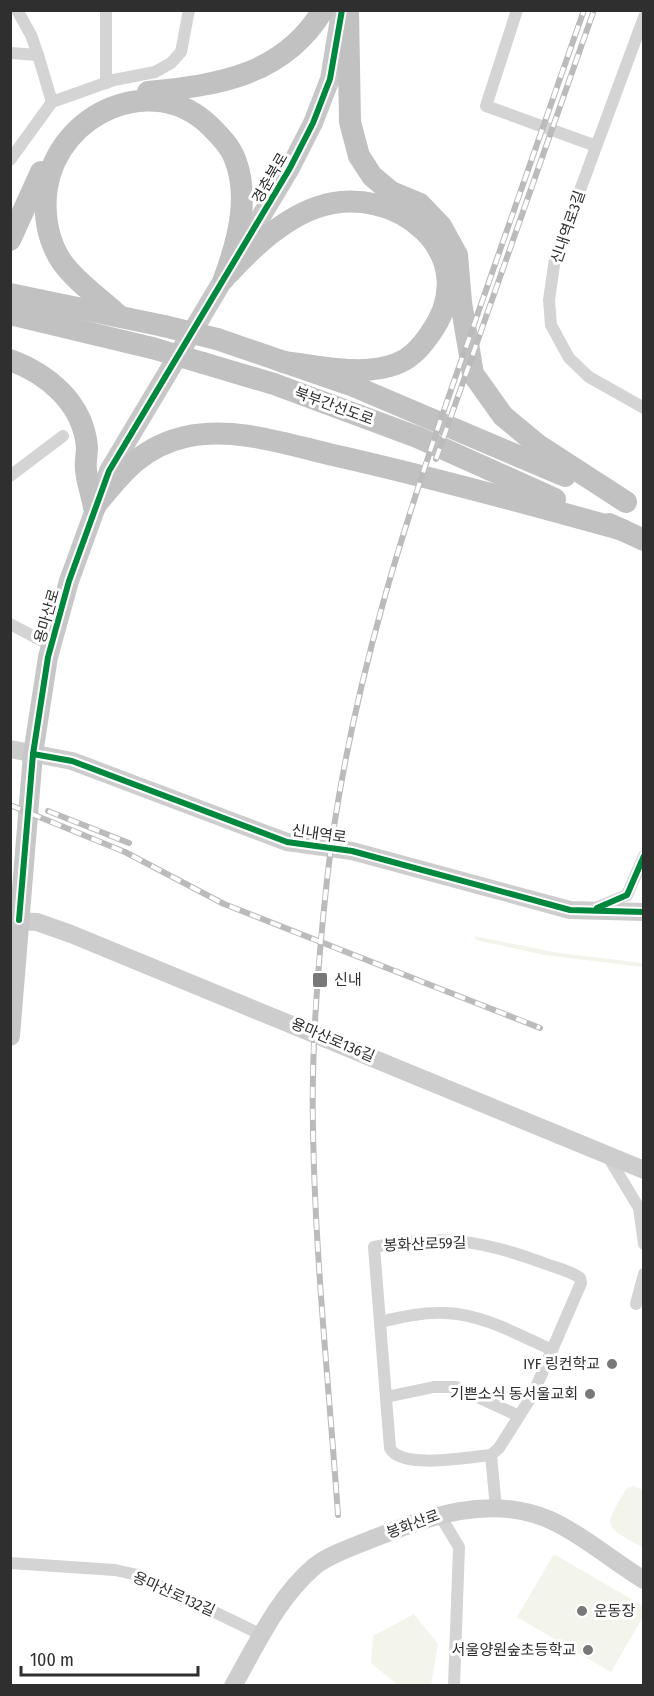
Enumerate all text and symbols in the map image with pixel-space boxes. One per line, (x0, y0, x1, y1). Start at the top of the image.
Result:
street label: 경춘북로 (248, 150, 292, 206)
street label: 신내역로3길 (547, 188, 589, 266)
street label: 북부간선도로 (292, 383, 376, 429)
street label: 용마산로 (31, 587, 63, 645)
street label: 신내역로 (290, 821, 348, 847)
marker: 신내 (311, 971, 329, 989)
place label: 신내 (334, 971, 362, 989)
street label: 용마산로136길 (288, 1014, 378, 1066)
street label: 봉화산로59길 (383, 1234, 467, 1254)
place label: IYF 링컨학교 (523, 1355, 600, 1373)
marker: IYF 링컨학교 (605, 1357, 619, 1371)
place label: 기쁜소식 동서울교회 (450, 1385, 578, 1403)
marker: 기쁜소식 동서울교회 (583, 1387, 597, 1401)
street label: 봉화산로 (384, 1506, 442, 1542)
street label: 용마산로132길 (130, 1568, 218, 1620)
place label: 운동장 (594, 1602, 636, 1620)
marker: 운동장 (575, 1604, 589, 1618)
scale bar (21, 1639, 198, 1677)
place label: 서울양원숲초등학교 (452, 1641, 576, 1659)
marker: 서울양원숲초등학교 (581, 1643, 595, 1657)
text: 100 m (30, 1649, 74, 1671)

